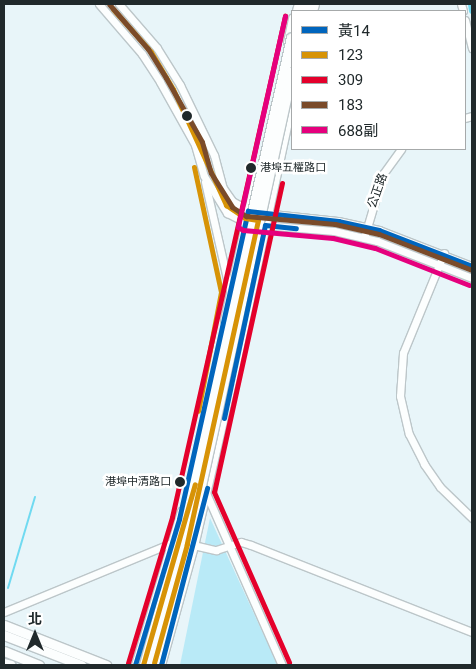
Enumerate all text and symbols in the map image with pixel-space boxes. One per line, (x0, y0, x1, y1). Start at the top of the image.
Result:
legend (291, 10, 466, 150)
text: 黃14 (338, 22, 370, 40)
text: 123 (338, 46, 363, 64)
text: 309 (338, 71, 363, 89)
text: 183 (338, 96, 363, 114)
unlabelled marker (182, 111, 192, 121)
text: 688副 (338, 122, 378, 140)
place label: 港埠五權路口 (260, 161, 326, 175)
marker: 港埠五權路口 (246, 163, 256, 173)
street label: 公正路 (365, 172, 391, 210)
place label: 港埠中清路口 (105, 475, 171, 489)
marker: 港埠中清路口 (175, 477, 185, 487)
north arrow (10, 609, 60, 659)
text: 北 (28, 611, 42, 627)

